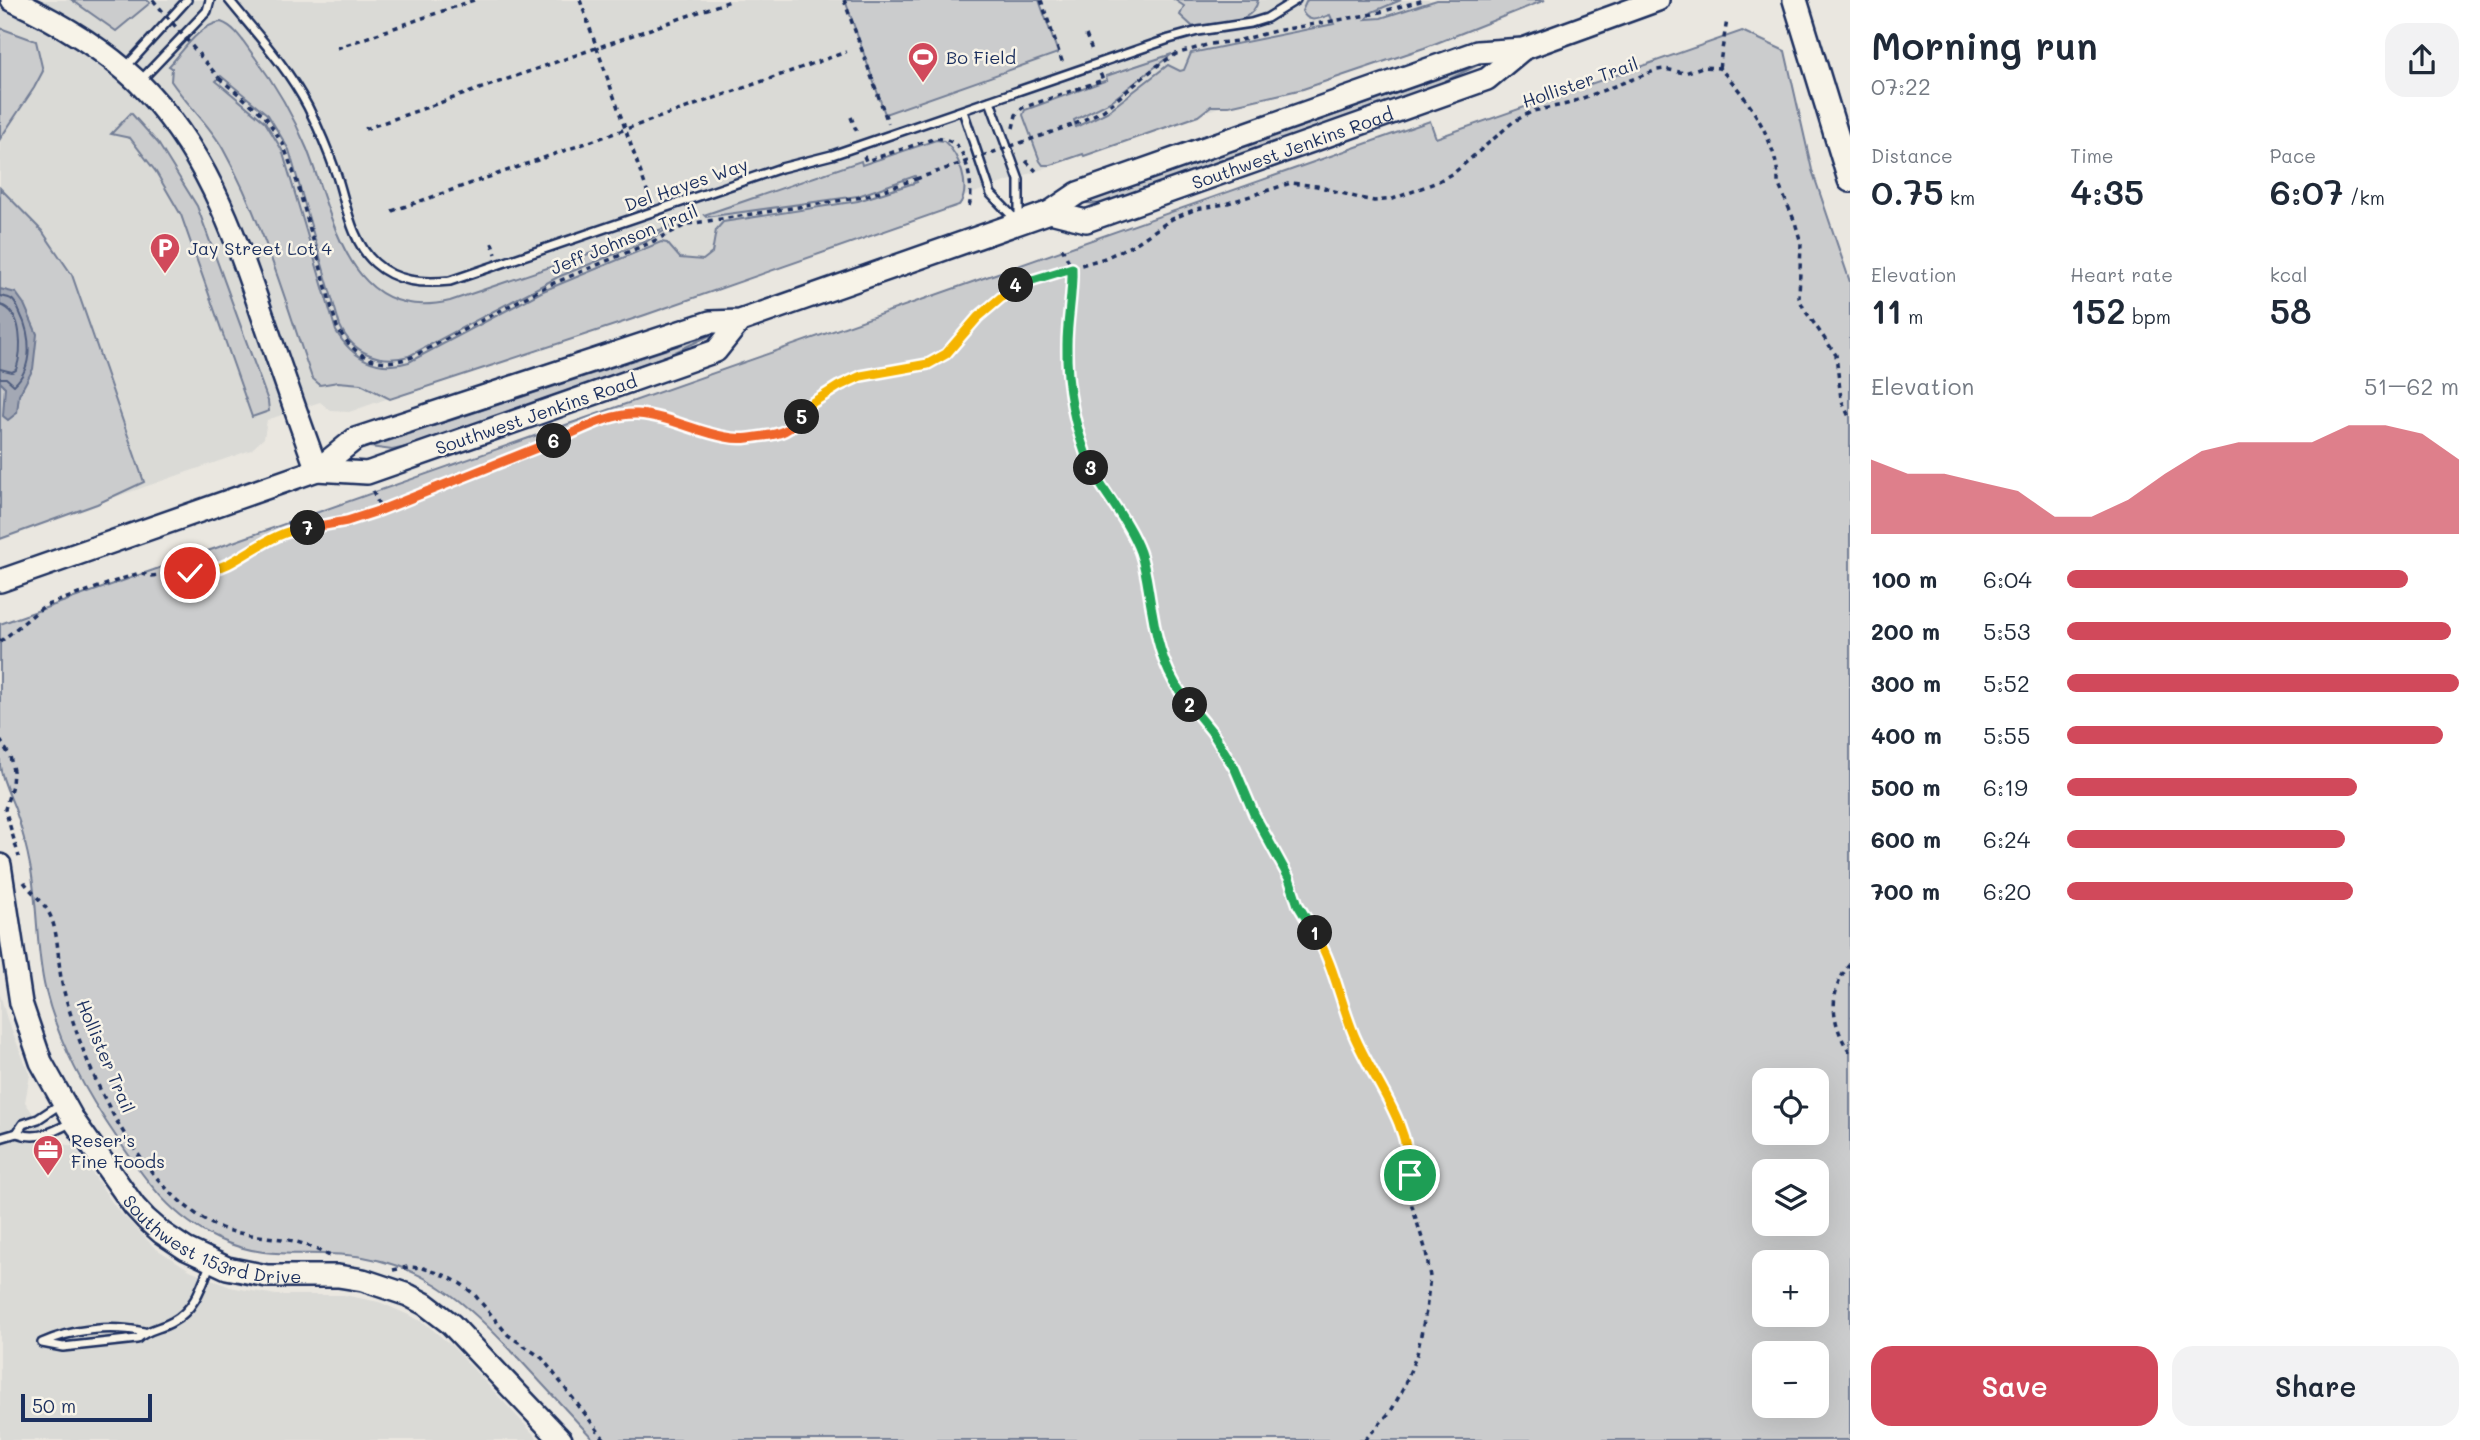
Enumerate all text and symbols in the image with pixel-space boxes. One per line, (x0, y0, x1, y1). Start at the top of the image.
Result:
text: Morning run (1871, 20, 2098, 70)
button: share (2385, 23, 2459, 97)
sports icon: Bo Field (906, 40, 940, 84)
place label: Bo Field (946, 45, 1016, 69)
street label: Hollister Trail (1519, 51, 1641, 113)
text: 07:22 (1871, 71, 1931, 101)
street label: Southwest Jenkins Road (1188, 101, 1396, 195)
text: Distance (1871, 143, 1953, 168)
text: Time (2070, 143, 2114, 168)
text: Pace (2270, 143, 2316, 168)
street label: Del Hayes Way (621, 152, 751, 216)
text: 0.75 (1871, 168, 1944, 214)
text: 4:35 (2070, 168, 2144, 214)
text: 6:07 (2270, 168, 2344, 214)
text: km (1944, 185, 1975, 210)
text: /km (2344, 185, 2385, 210)
street label: Jeff Johnson Trail (547, 198, 701, 280)
parking icon: Jay Street Lot 4 (148, 231, 182, 275)
place label: Jay Street Lot 4 (188, 236, 332, 260)
text: Elevation (1871, 262, 1956, 287)
text: Heart rate (2070, 262, 2173, 287)
text: kcal (2270, 262, 2308, 287)
pin: 4 (998, 268, 1034, 302)
text: 4 (1009, 272, 1022, 297)
text: 11 (1871, 287, 1902, 333)
text: 152 (2070, 287, 2126, 333)
text: 58 (2270, 287, 2312, 333)
text: m (1902, 304, 1923, 329)
text: bpm (2126, 304, 2171, 329)
street label: Southwest Jenkins Road (432, 368, 640, 460)
text: Elevation (1871, 371, 1974, 401)
text: 51–62 m (2364, 371, 2459, 401)
pin: 5 (784, 400, 820, 434)
text: 5 (796, 404, 807, 429)
pin: 6 (536, 424, 572, 458)
text: 6 (548, 428, 559, 453)
pin: 3 (1074, 450, 1108, 486)
text: 3 (1085, 455, 1096, 480)
pin: 7 (290, 510, 326, 546)
text: 7 (302, 515, 313, 540)
pin (160, 543, 220, 603)
icon: check (171, 554, 209, 592)
text: 100 m (1871, 564, 1937, 594)
text: 6:04 (1983, 564, 2032, 594)
text: 200 m (1871, 616, 1940, 646)
text: 5:53 (1983, 616, 2030, 646)
text: 300 m (1871, 668, 1941, 698)
text: 5:52 (1983, 668, 2030, 698)
pin: 2 (1172, 688, 1208, 722)
text: 2 (1184, 692, 1195, 717)
text: 400 m (1871, 720, 1942, 750)
text: 5:55 (1983, 720, 2030, 750)
text: 500 m (1871, 772, 1941, 802)
text: 6:19 (1983, 772, 2028, 802)
text: 600 m (1871, 824, 1941, 854)
text: 6:24 (1983, 824, 2030, 854)
text: 700 m (1871, 876, 1940, 906)
text: 6:20 (1983, 876, 2031, 906)
pin: 1 (1298, 916, 1332, 950)
text: 1 (1310, 920, 1319, 945)
street label: Hollister Trail (71, 996, 141, 1116)
map controls (1752, 1068, 1829, 1418)
button: locate (1752, 1068, 1829, 1145)
place label: Reser's Fine Foods (71, 1128, 165, 1173)
office icon: Reser's Fine Foods (31, 1133, 65, 1177)
pin (1380, 1145, 1440, 1205)
icon: arrive (1391, 1156, 1429, 1194)
button: layers (1752, 1159, 1829, 1236)
street label: Southwest 153rd Drive (118, 1190, 301, 1288)
button: + (1752, 1250, 1829, 1327)
button: − (1752, 1341, 1829, 1418)
button: Save (1871, 1346, 2158, 1426)
button: Share (2172, 1346, 2459, 1426)
scale bar (21, 1391, 152, 1423)
text: 50 m (32, 1393, 76, 1418)

